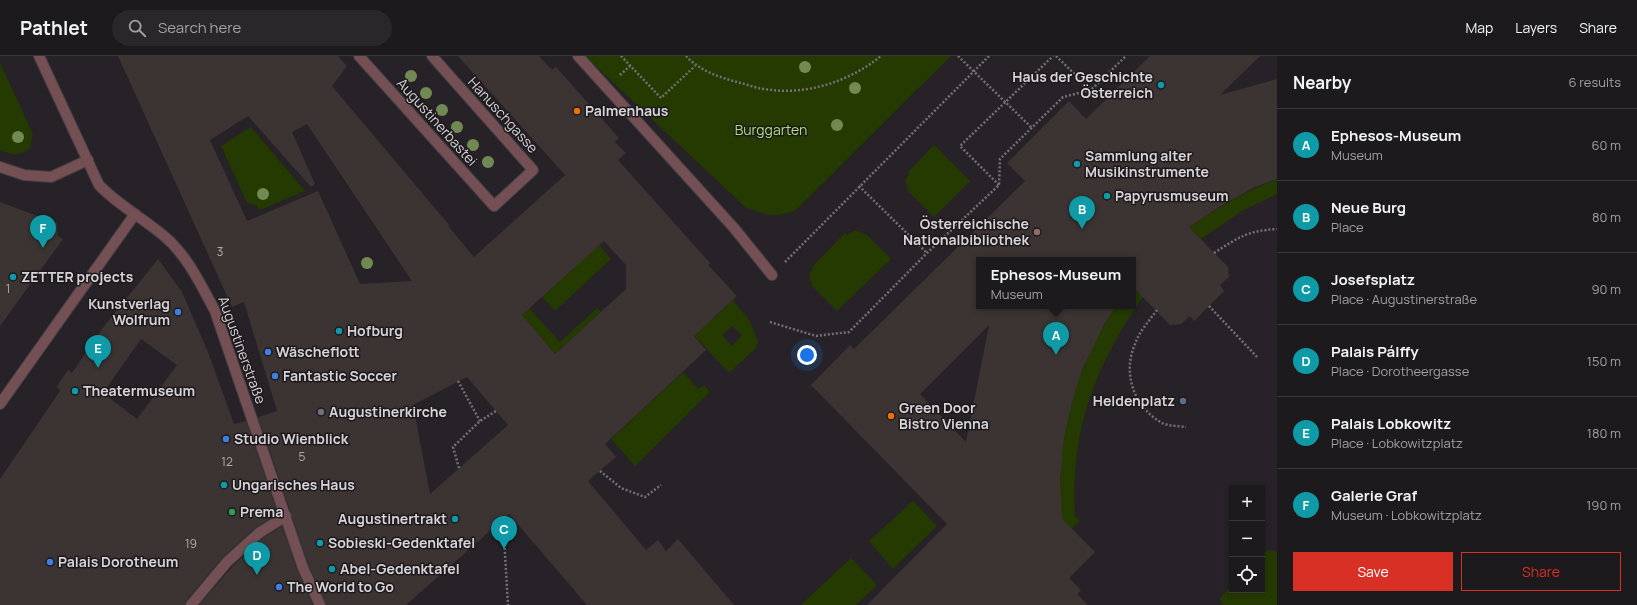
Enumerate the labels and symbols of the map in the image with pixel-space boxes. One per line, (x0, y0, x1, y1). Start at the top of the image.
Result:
place label: Haus der Geschichte Österreich (1012, 67, 1153, 102)
street label: Hanuschgasse (464, 73, 543, 157)
street label: Augustinerbastei (393, 74, 482, 170)
marker: Haus der Geschichte Österreich (1156, 80, 1166, 90)
place label: Palmenhaus (585, 101, 669, 120)
marker: Palmenhaus (572, 106, 582, 116)
park label: Burggarten (735, 120, 807, 139)
place label: Sammlung alter Musikinstrumente (1085, 146, 1209, 181)
marker: Sammlung alter Musikinstrumente (1072, 159, 1082, 169)
place label: Papyrusmuseum (1115, 186, 1229, 205)
marker: Papyrusmuseum (1102, 191, 1112, 201)
pin: B (1069, 196, 1095, 229)
place label: Österreichische Nationalbibliothek (903, 214, 1029, 249)
pin: F (30, 215, 56, 248)
marker: Österreichische Nationalbibliothek (1032, 227, 1042, 237)
house number: 3 (217, 243, 223, 260)
place label: ZETTER projects (21, 267, 134, 286)
marker: ZETTER projects (8, 272, 18, 282)
house number: 1 (6, 280, 10, 297)
street label: Augustinerstraße (214, 293, 271, 406)
place label: Kunstverlag Wolfrum (88, 294, 170, 329)
marker: Kunstverlag Wolfrum (173, 307, 183, 317)
place label: Hofburg (347, 321, 403, 340)
pin: A (1043, 322, 1069, 355)
marker: Hofburg (334, 326, 344, 336)
pin: E (85, 335, 111, 368)
place label: Wäscheflott (276, 342, 360, 361)
your location (797, 345, 817, 365)
marker: Wäscheflott (263, 347, 273, 357)
place label: Fantastic Soccer (283, 366, 397, 385)
marker: Fantastic Soccer (270, 371, 280, 381)
place label: Theatermuseum (83, 381, 195, 400)
marker: Theatermuseum (70, 386, 80, 396)
place label: Heldenplatz (1093, 391, 1175, 410)
marker: Heldenplatz (1178, 396, 1188, 406)
place label: Green Door Bistro Vienna (899, 398, 989, 433)
place label: Augustinerkirche (329, 402, 447, 421)
marker: Augustinerkirche (316, 407, 326, 417)
marker: Green Door Bistro Vienna (886, 411, 896, 421)
place label: Studio Wienblick (234, 429, 349, 448)
marker: Studio Wienblick (221, 434, 231, 444)
house number: 5 (299, 448, 306, 465)
house number: 12 (221, 453, 233, 470)
place label: Ungarisches Haus (232, 475, 355, 494)
marker: Ungarisches Haus (219, 480, 229, 490)
place label: Prema (240, 502, 283, 521)
marker: Prema (227, 507, 237, 517)
place label: Augustinertrakt (338, 509, 447, 528)
marker: Augustinertrakt (450, 514, 460, 524)
pin: C (491, 516, 517, 549)
place label: Sobieski-Gedenktafel (328, 533, 475, 552)
house number: 19 (185, 535, 197, 552)
marker: Sobieski-Gedenktafel (315, 538, 325, 548)
pin: D (244, 542, 270, 575)
place label: Palais Dorotheum (58, 552, 178, 571)
marker: Palais Dorotheum (45, 557, 55, 567)
place label: Abel-Gedenktafel (340, 559, 460, 578)
marker: Abel-Gedenktafel (327, 564, 337, 574)
place label: The World to Go (287, 577, 394, 596)
marker: The World to Go (274, 582, 284, 592)

